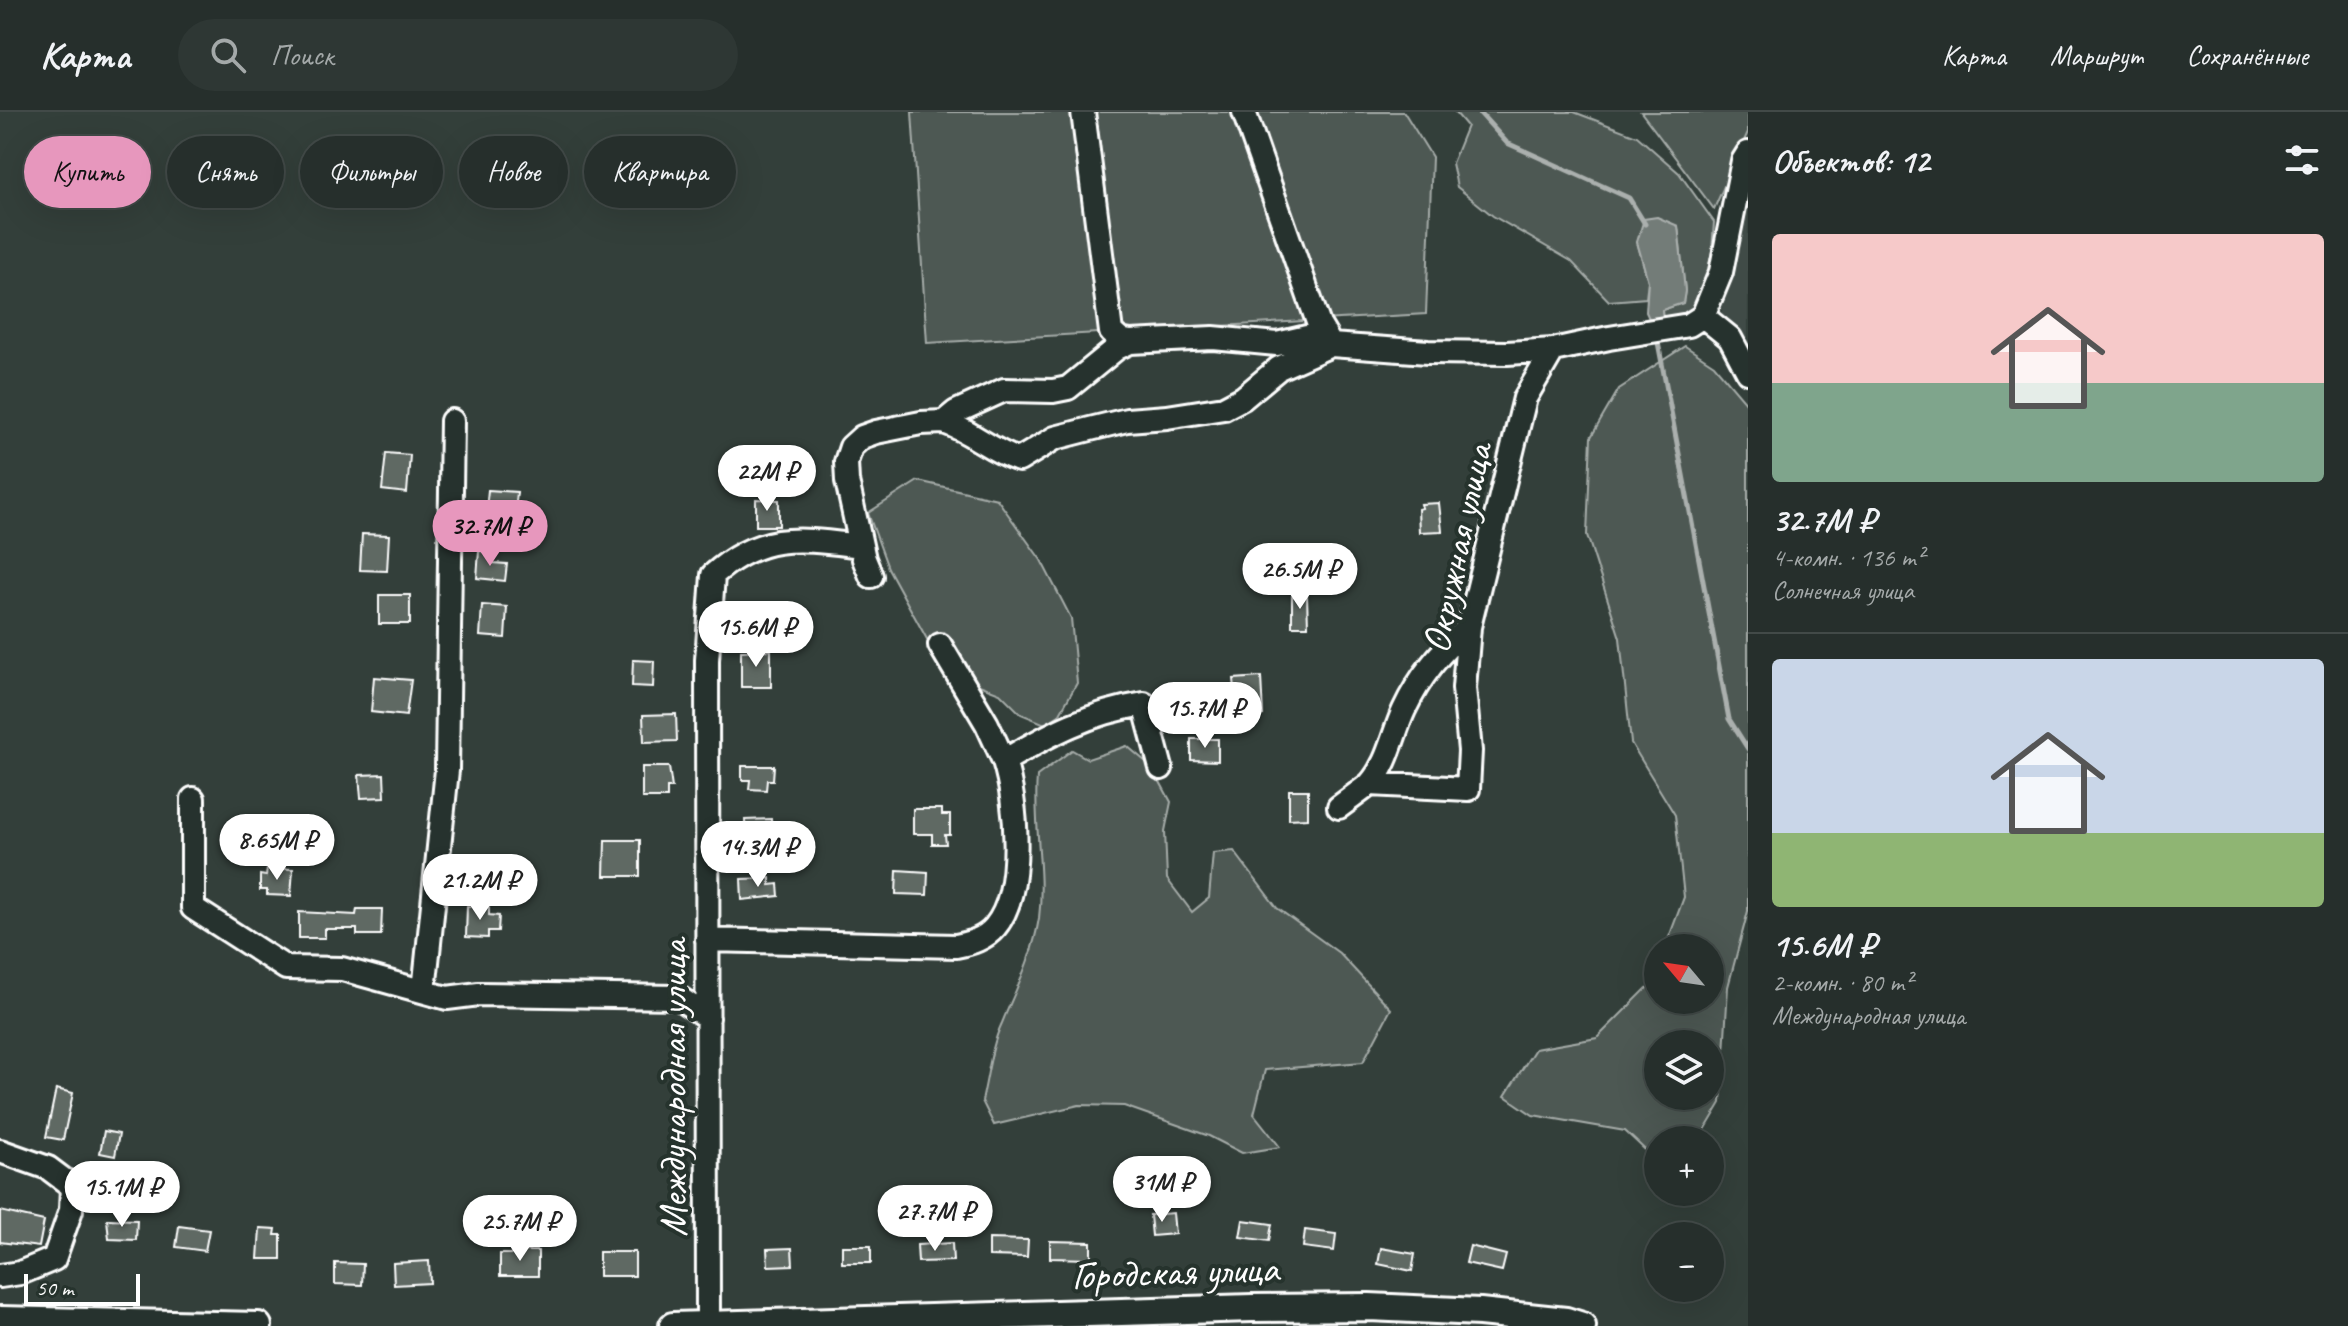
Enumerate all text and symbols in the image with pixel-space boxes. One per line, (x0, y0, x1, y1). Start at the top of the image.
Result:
search box (178, 19, 738, 91)
text: Карта (40, 32, 130, 79)
icon: search (206, 33, 250, 77)
text: Поиск (270, 36, 334, 74)
text: Карта (1942, 38, 2006, 73)
text: Маршрут (2050, 38, 2142, 73)
text: Сохранённые (2186, 38, 2308, 73)
chip: Купить (24, 136, 151, 208)
chip: Снять (167, 136, 284, 208)
chip: Фильтры (300, 136, 443, 208)
chip: Новое (459, 136, 568, 208)
chip: Квартира (584, 136, 736, 208)
icon: filters (2280, 138, 2324, 182)
text: Объектов: 12 (1772, 139, 1930, 182)
icon: home (1976, 286, 2120, 430)
street label: Окружная улица (1410, 435, 1504, 657)
pin: 22M ₽ (711, 445, 823, 513)
text: 22M ₽ (736, 454, 798, 487)
text: 32.7M ₽ (1772, 498, 1875, 541)
pin: 32.7M ₽ (416, 500, 564, 568)
text: 32.7M ₽ (451, 509, 529, 542)
text: 4-комн. · 136 m² (1772, 541, 1924, 574)
pin: 26.5M ₽ (1226, 543, 1374, 611)
text: 26.5M ₽ (1260, 552, 1340, 585)
text: Солнечная улица (1772, 574, 1914, 607)
pin: 15.6M ₽ (682, 601, 830, 669)
text: 15.6M ₽ (716, 610, 796, 643)
pin: 15.7M ₽ (1131, 682, 1279, 750)
text: 15.7M ₽ (1166, 691, 1244, 724)
icon: home (1976, 711, 2120, 855)
pin: 8.65M ₽ (203, 814, 351, 882)
pin: 14.3M ₽ (684, 821, 832, 889)
text: 8.65M ₽ (237, 823, 317, 856)
text: 14.3M ₽ (719, 830, 797, 863)
pin: 21.2M ₽ (406, 854, 554, 922)
text: 21.2M ₽ (441, 863, 519, 896)
text: 15.6M ₽ (1772, 923, 1875, 966)
north arrow (1644, 934, 1724, 1014)
map controls (1644, 934, 1724, 1302)
street label: Международная улица (648, 936, 698, 1237)
text: 2-комн. · 80 m² (1772, 966, 1912, 999)
text: Международная улица (1772, 999, 1965, 1032)
button: layers (1644, 1030, 1724, 1110)
button: + (1644, 1126, 1724, 1206)
pin: 31M ₽ (1106, 1156, 1218, 1224)
pin: 15.1M ₽ (48, 1161, 196, 1229)
text: 31M ₽ (1131, 1165, 1193, 1198)
text: 15.1M ₽ (83, 1170, 161, 1203)
pin: 27.7M ₽ (861, 1185, 1009, 1253)
text: 27.7M ₽ (896, 1194, 974, 1227)
pin: 25.7M ₽ (446, 1195, 594, 1263)
text: 25.7M ₽ (481, 1204, 559, 1237)
button: − (1644, 1222, 1724, 1302)
street label: Городская улица (1071, 1243, 1282, 1301)
scale bar (24, 1270, 140, 1306)
text: 50 m (36, 1274, 73, 1302)

